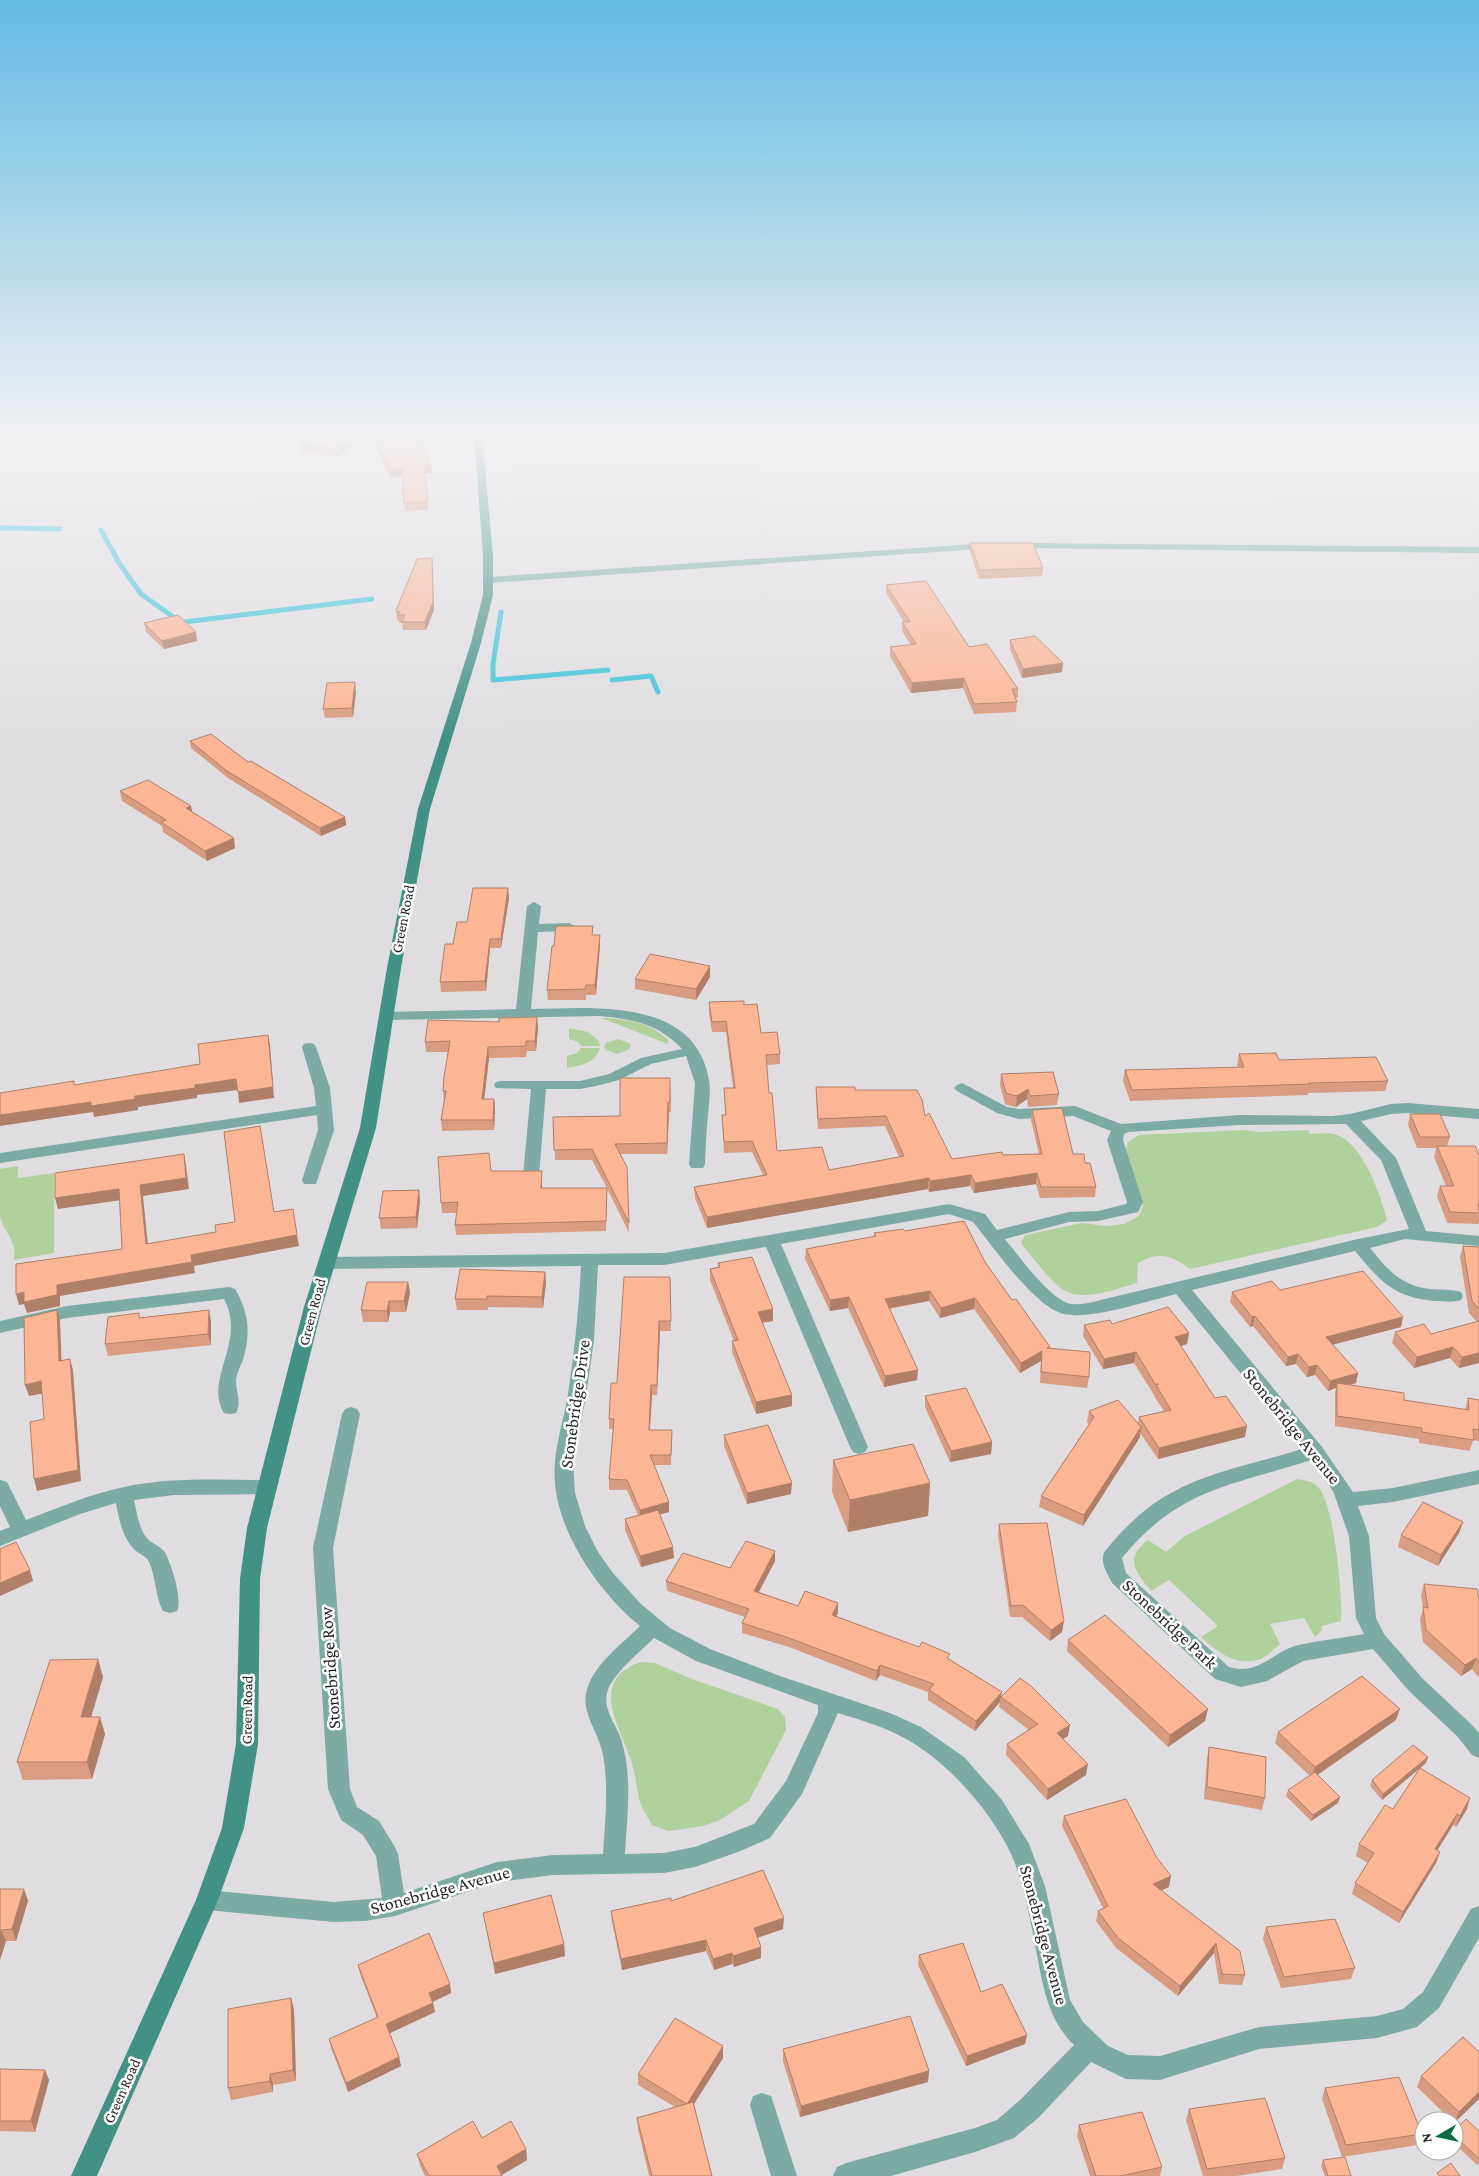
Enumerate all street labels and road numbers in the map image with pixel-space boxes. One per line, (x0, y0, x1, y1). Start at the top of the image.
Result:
street label: Green Road (389, 884, 417, 954)
street label: Green Road (295, 1277, 329, 1347)
street label: Stonebridge Drive (556, 1338, 594, 1470)
street label: Stonebridge Avenue (1239, 1364, 1345, 1488)
street label: Stonebridge Park (1118, 1575, 1222, 1673)
street label: Stonebridge Row (316, 1606, 344, 1730)
street label: Green Road (238, 1675, 256, 1745)
street label: Stonebridge Avenue (368, 1862, 512, 1918)
street label: Stonebridge Avenue (1016, 1863, 1072, 2007)
street label: Green Road (101, 2056, 143, 2126)

